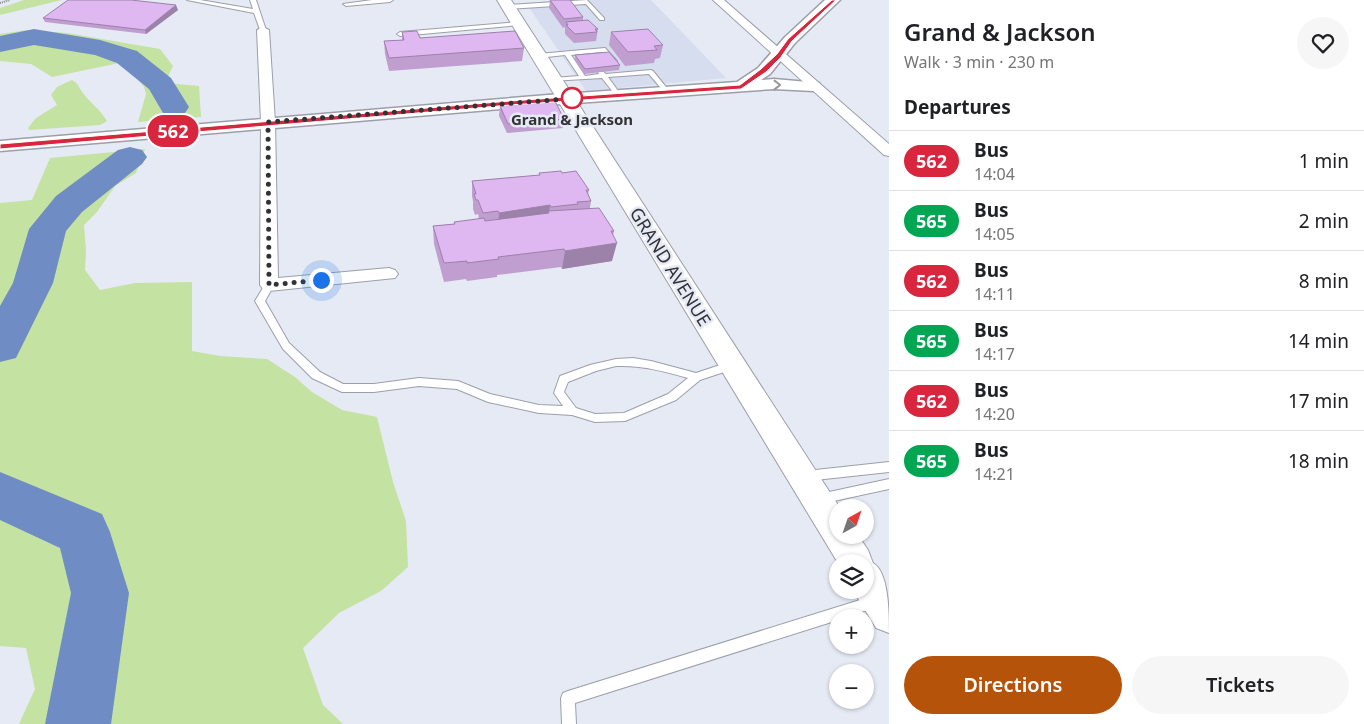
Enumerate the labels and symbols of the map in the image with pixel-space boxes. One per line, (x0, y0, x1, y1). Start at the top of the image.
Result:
one-way arrow (774, 80, 781, 90)
marker: Grand & Jackson (561, 87, 583, 109)
place label: Grand & Jackson (511, 109, 633, 129)
line badge: 562 (144, 115, 202, 147)
street label: GRAND AVENUE (625, 203, 717, 330)
your location (309, 268, 334, 293)
north arrow (829, 499, 874, 544)

